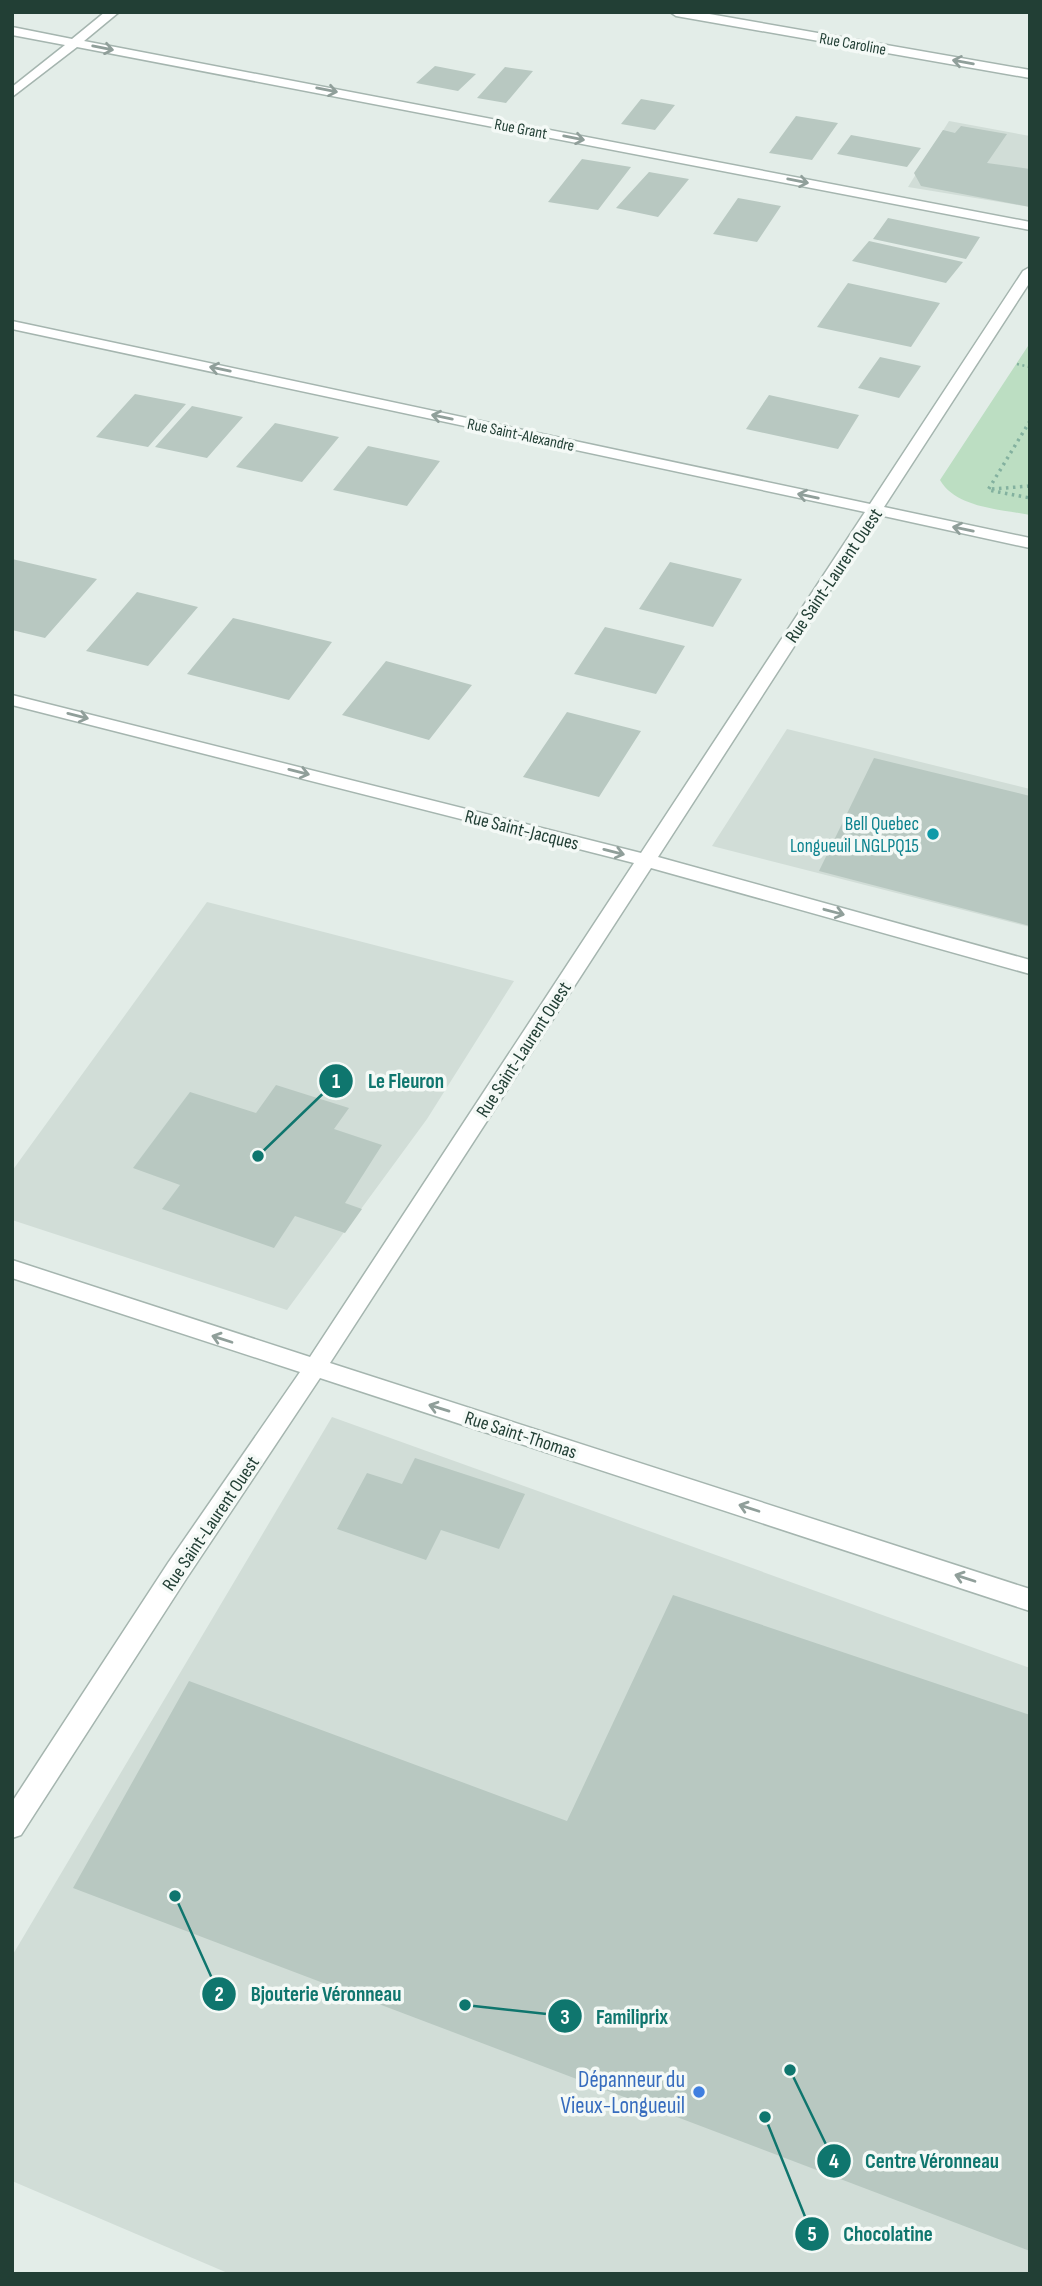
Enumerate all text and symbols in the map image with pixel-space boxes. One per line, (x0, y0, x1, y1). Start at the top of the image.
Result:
street label: Rue Caroline (818, 29, 888, 60)
one-way arrow (92, 42, 114, 55)
one-way arrow (952, 55, 974, 68)
one-way arrow (315, 84, 338, 98)
street label: Rue Grant (493, 115, 549, 144)
one-way arrow (562, 132, 585, 146)
one-way arrow (786, 175, 809, 189)
one-way arrow (209, 362, 232, 376)
one-way arrow (431, 410, 454, 424)
street label: Rue Saint-Alexandre (465, 415, 576, 456)
one-way arrow (797, 489, 820, 503)
street label: Rue Saint-Laurent Ouest (781, 504, 888, 647)
one-way arrow (952, 521, 975, 535)
one-way arrow (67, 710, 89, 723)
one-way arrow (287, 766, 310, 779)
street label: Rue Saint-Jacques (462, 805, 581, 856)
place label: Bell Quebec Longueuil LNGLPQ15 (790, 813, 919, 858)
marker: Bell Quebec Longueuil LNGLPQ15 (925, 826, 941, 842)
one-way arrow (603, 846, 625, 859)
one-way arrow (823, 907, 845, 920)
street label: Rue Saint-Laurent Ouest (472, 978, 577, 1122)
callout: Le Fleuron (319, 1060, 458, 1102)
text: 1 (332, 1069, 340, 1094)
text: Le Fleuron (368, 1069, 444, 1094)
one-way arrow (212, 1331, 234, 1344)
one-way arrow (428, 1401, 450, 1414)
street label: Rue Saint-Thomas (462, 1407, 580, 1464)
street label: Rue Saint-Laurent Ouest (158, 1452, 265, 1595)
one-way arrow (738, 1501, 760, 1513)
one-way arrow (954, 1571, 976, 1584)
callout: Bjouterie Véronneau (202, 1973, 416, 2015)
text: 2 (214, 1982, 224, 2007)
text: Bjouterie Véronneau (251, 1982, 401, 2007)
callout: Familiprix (547, 1995, 682, 2037)
text: 3 (560, 2005, 570, 2030)
text: Familiprix (596, 2005, 668, 2030)
place label: Dépanneur du Vieux-Longueuil (561, 2066, 685, 2120)
marker: Dépanneur du Vieux-Longueuil (691, 2084, 707, 2100)
callout: Centre Véronneau (816, 2140, 1013, 2182)
text: 4 (829, 2149, 839, 2174)
text: Centre Véronneau (865, 2149, 999, 2174)
callout: Chocolatine (794, 2213, 947, 2255)
text: 5 (807, 2222, 817, 2247)
text: Chocolatine (843, 2222, 933, 2247)

